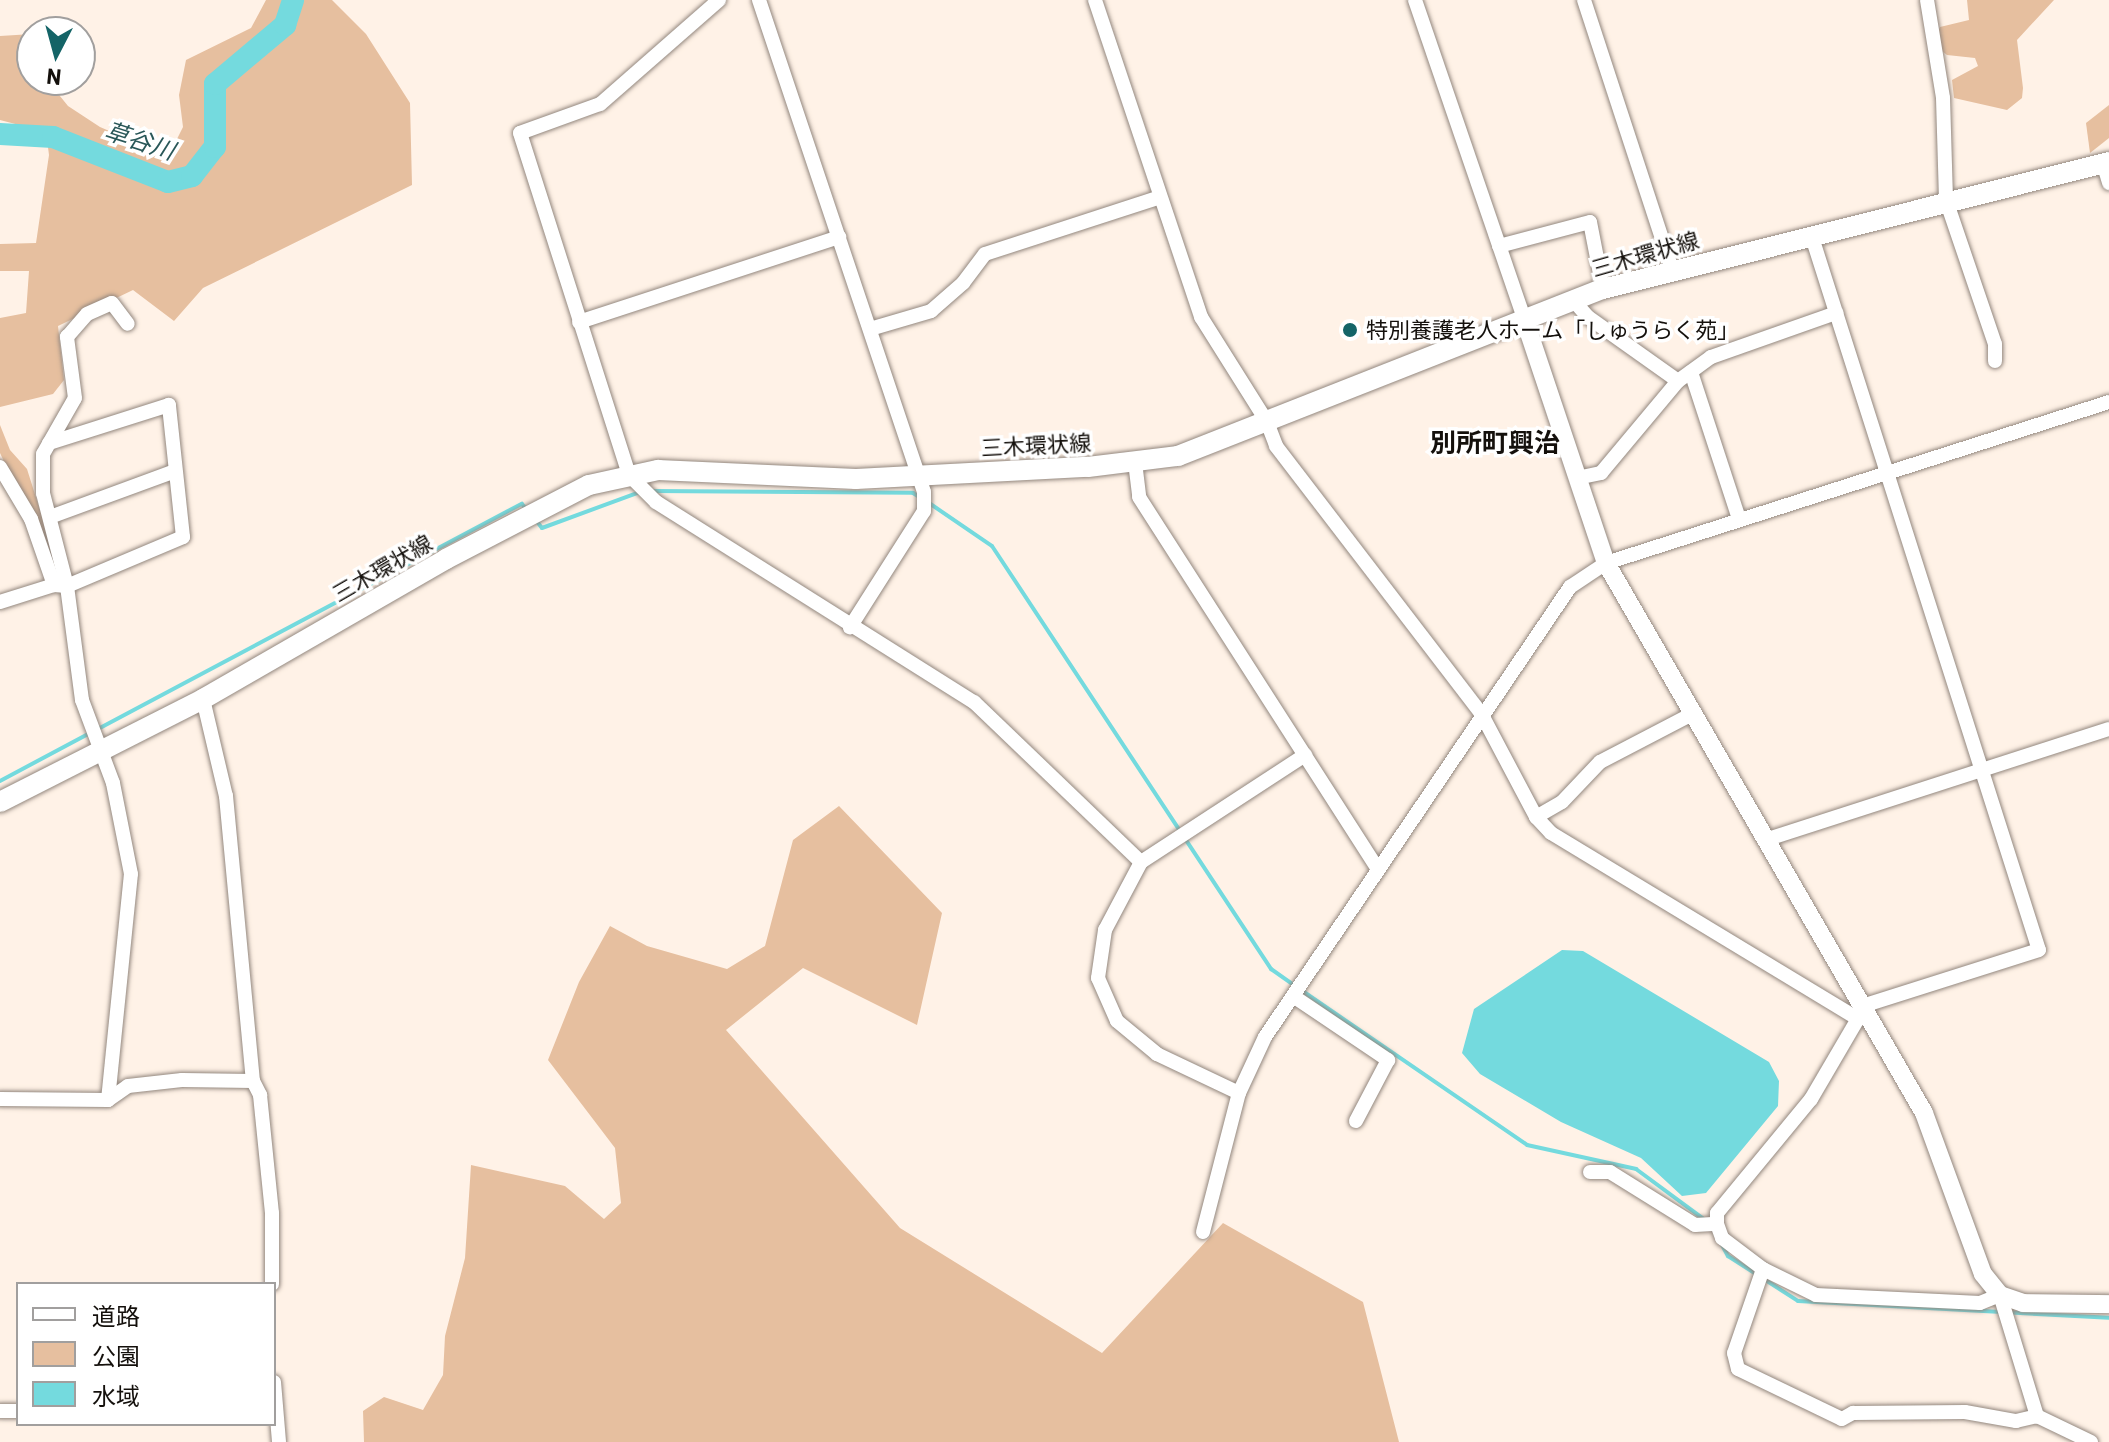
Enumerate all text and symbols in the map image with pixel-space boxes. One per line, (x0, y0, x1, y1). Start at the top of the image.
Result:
north arrow (16, 16, 96, 96)
text: N (45, 64, 62, 92)
water label: 草谷川 (101, 115, 179, 165)
street label: 三木環状線 (1588, 226, 1702, 282)
place label: 特別養護老人ホーム「しゅうらく苑」 (1366, 317, 1740, 343)
marker: 特別養護老人ホーム「しゅうらく苑」 (1341, 321, 1359, 339)
district label: 別所町興治 (1430, 426, 1560, 458)
street label: 三木環状線 (980, 429, 1092, 461)
street label: 三木環状線 (328, 529, 436, 607)
legend (16, 1282, 276, 1426)
text: 道路 (92, 1301, 140, 1330)
text: 公園 (92, 1341, 140, 1370)
text: 水域 (92, 1381, 140, 1410)

